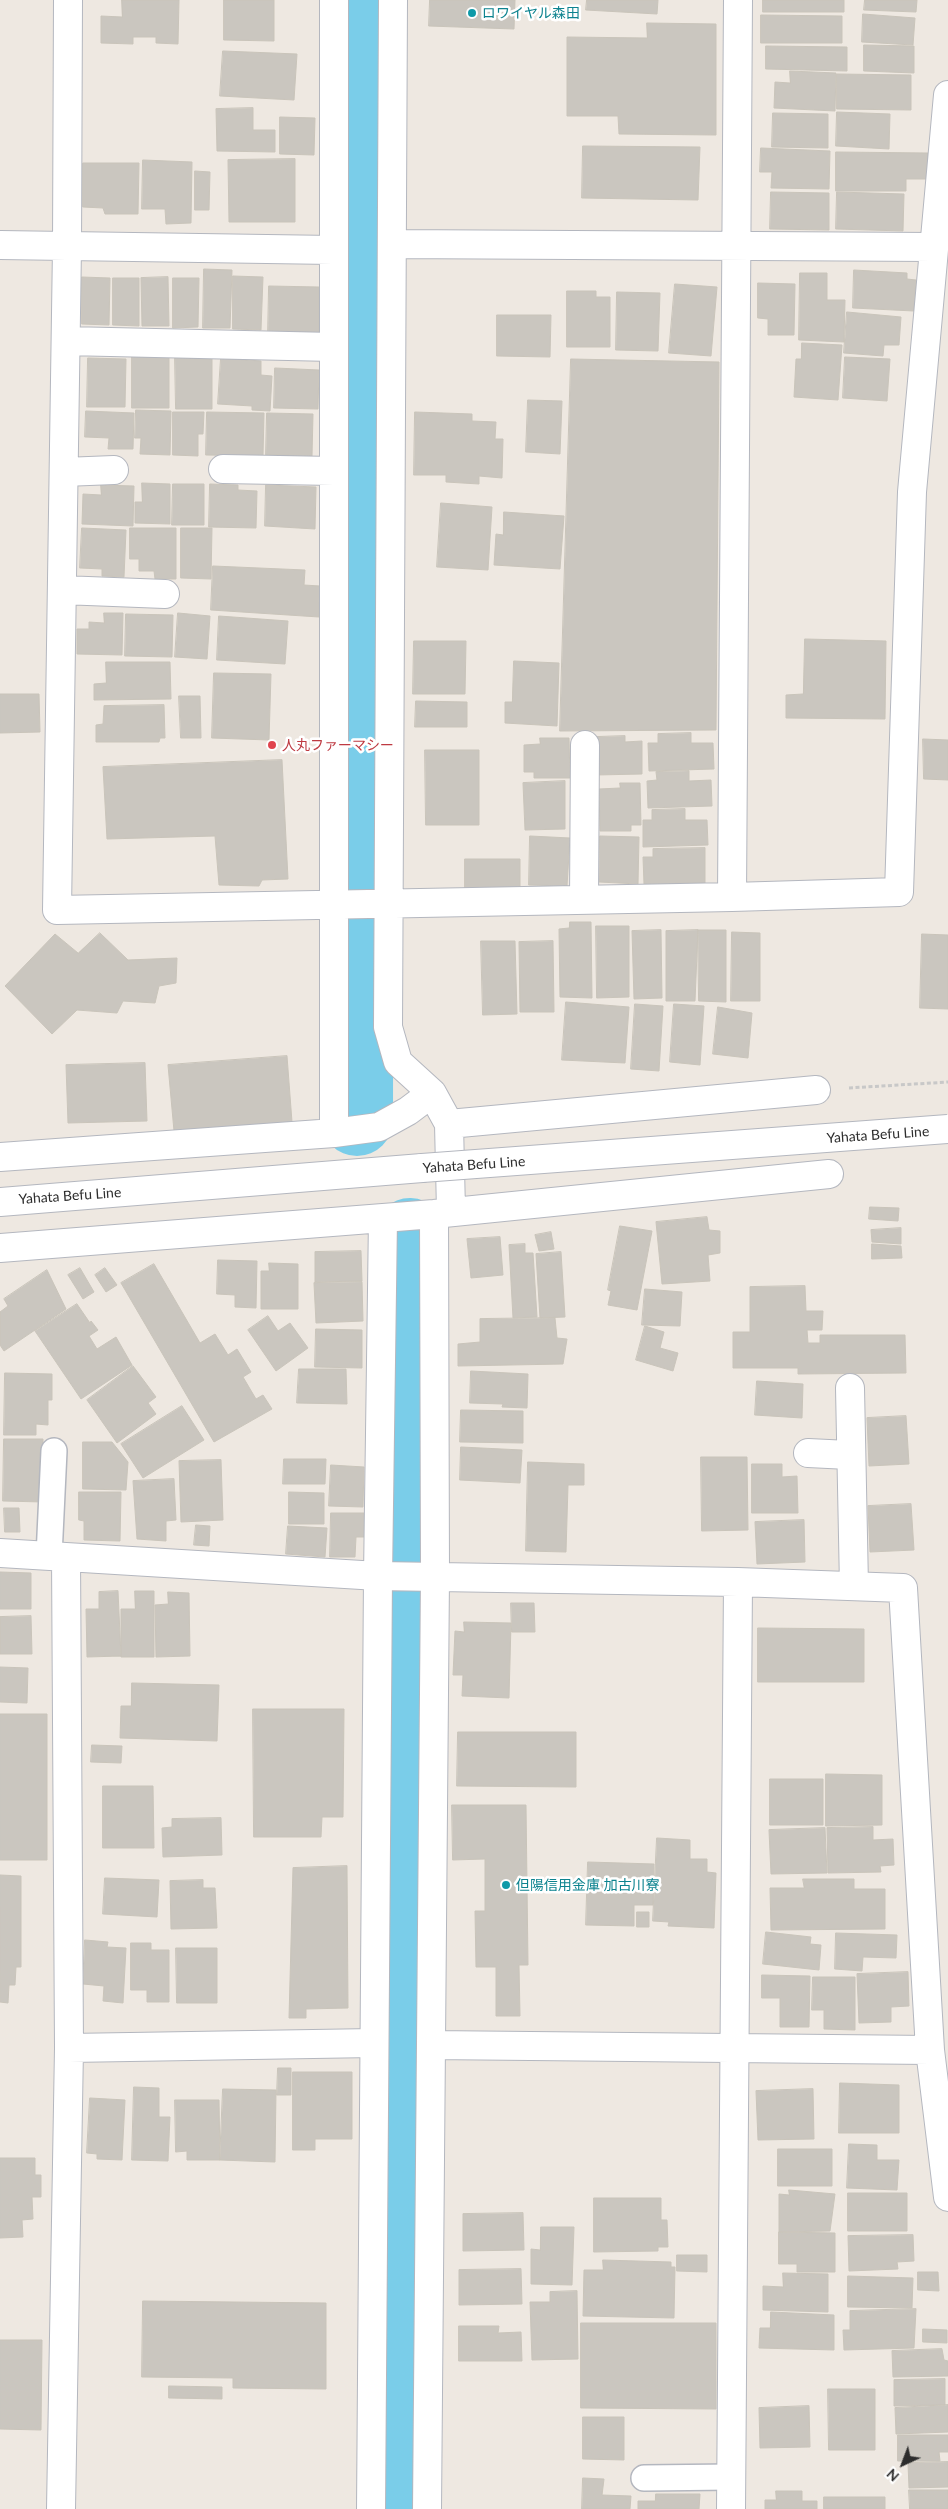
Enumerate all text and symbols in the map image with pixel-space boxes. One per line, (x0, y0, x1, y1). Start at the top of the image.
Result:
place label: ロワイヤル森田 (482, 5, 580, 21)
marker: ロワイヤル森田 (466, 7, 478, 19)
place label: 人丸ファーマシー (282, 737, 394, 753)
marker: 人丸ファーマシー (266, 739, 278, 751)
street label: Yahata Befu Line (826, 1123, 930, 1147)
street label: Yahata Befu Line (422, 1153, 526, 1177)
street label: Yahata Befu Line (18, 1184, 122, 1208)
place label: 但陽信用金庫 加古川寮 (516, 1877, 660, 1893)
marker: 但陽信用金庫 加古川寮 (500, 1879, 512, 1891)
north arrow (878, 2439, 928, 2489)
text: N (883, 2465, 902, 2485)

